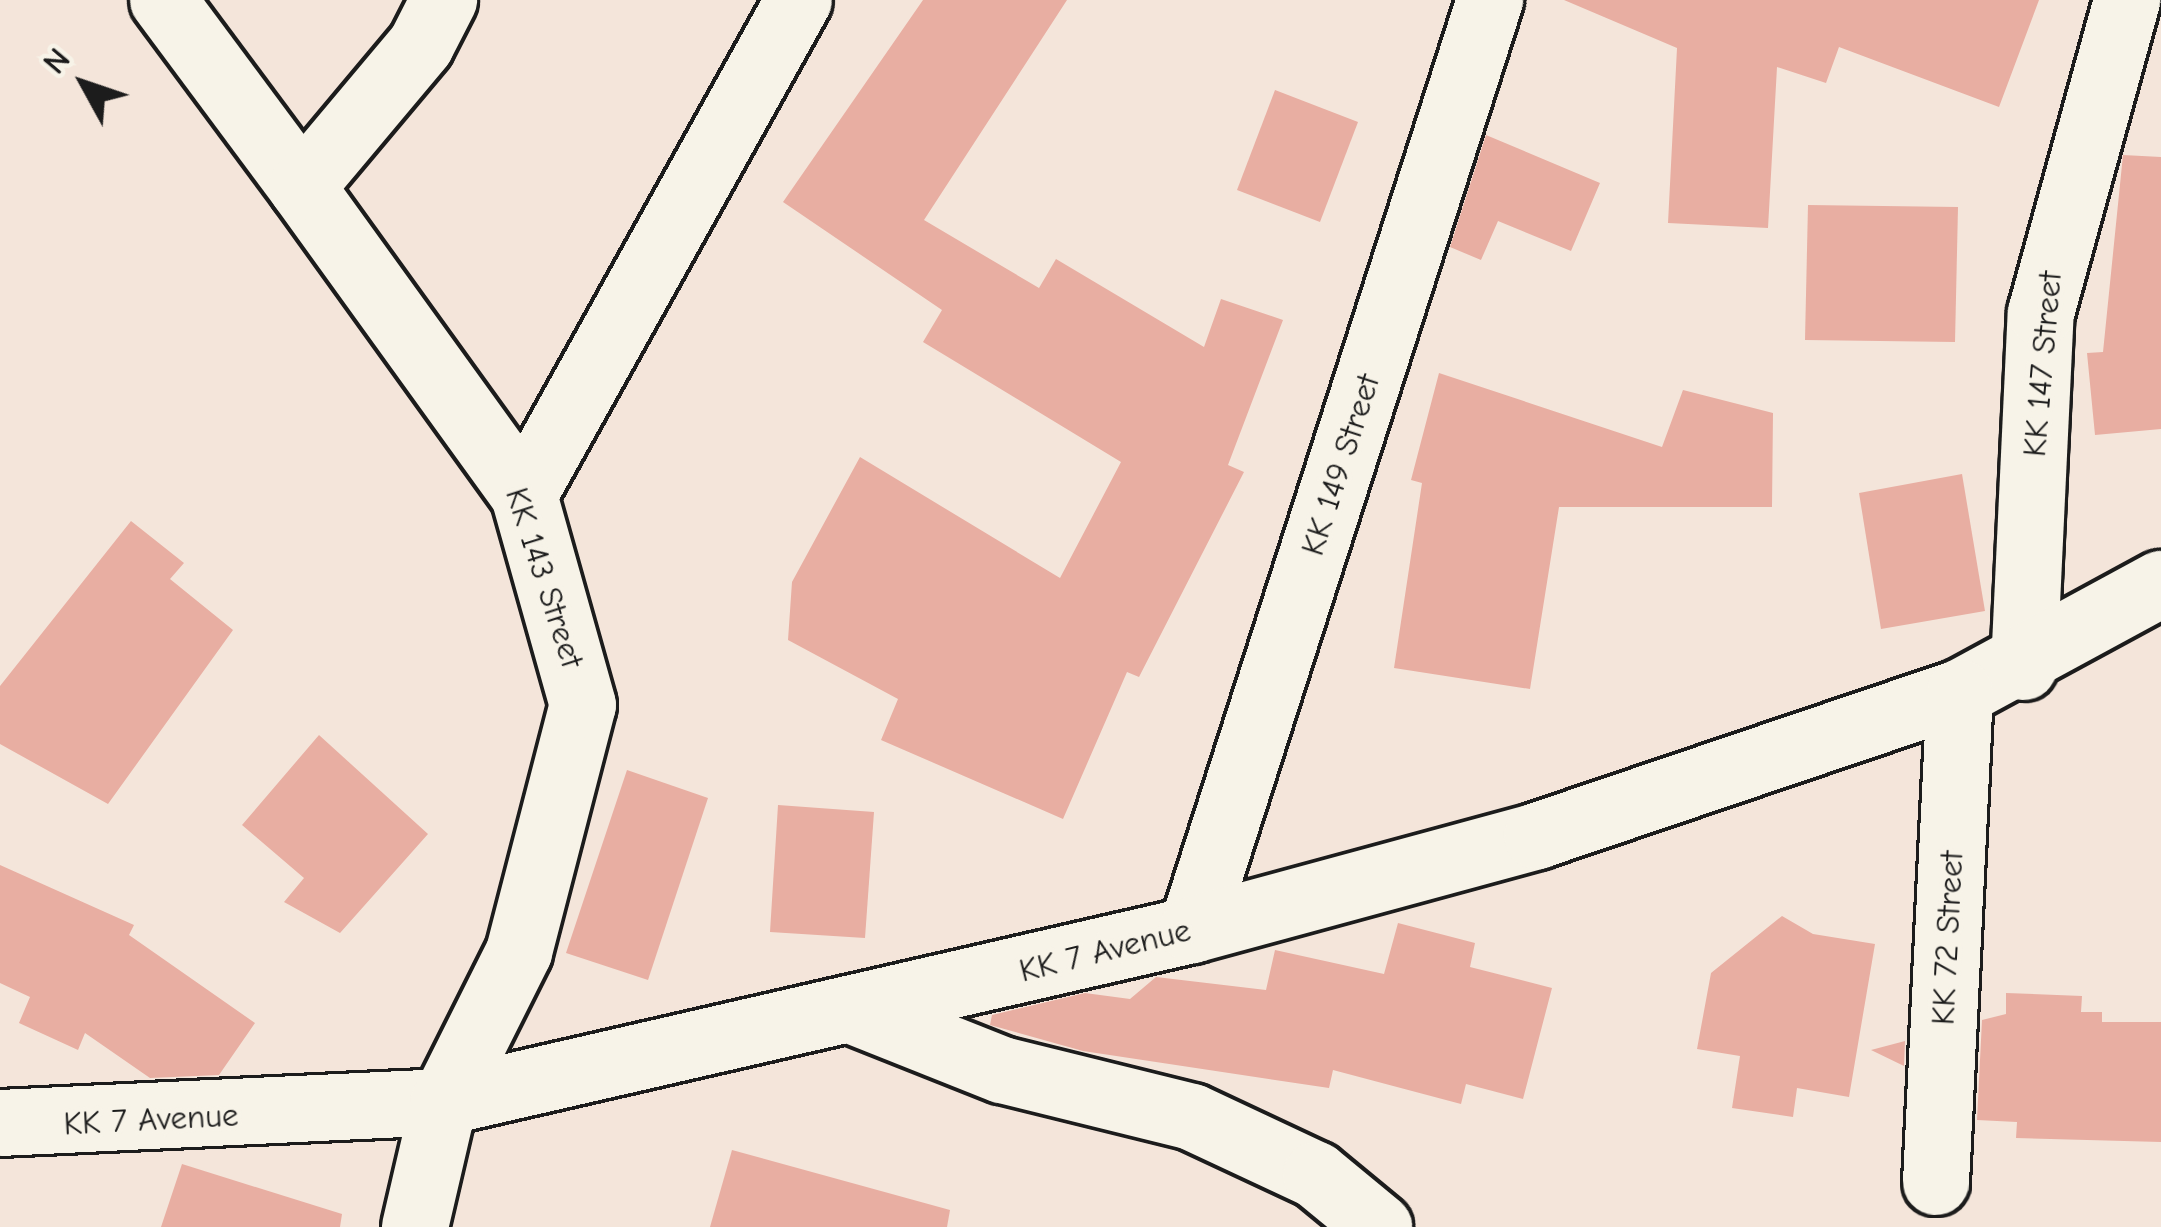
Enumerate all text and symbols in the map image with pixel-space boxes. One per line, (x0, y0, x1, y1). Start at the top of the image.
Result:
north arrow (24, 24, 144, 144)
text: N (35, 40, 78, 81)
street label: KK 147 Street (2015, 270, 2071, 458)
street label: KK 149 Street (1293, 369, 1389, 561)
street label: KK 143 Street (496, 483, 592, 673)
street label: KK 72 Street (1924, 850, 1972, 1026)
street label: KK 7 Avenue (1015, 911, 1195, 991)
street label: KK 7 Avenue (63, 1096, 239, 1144)

